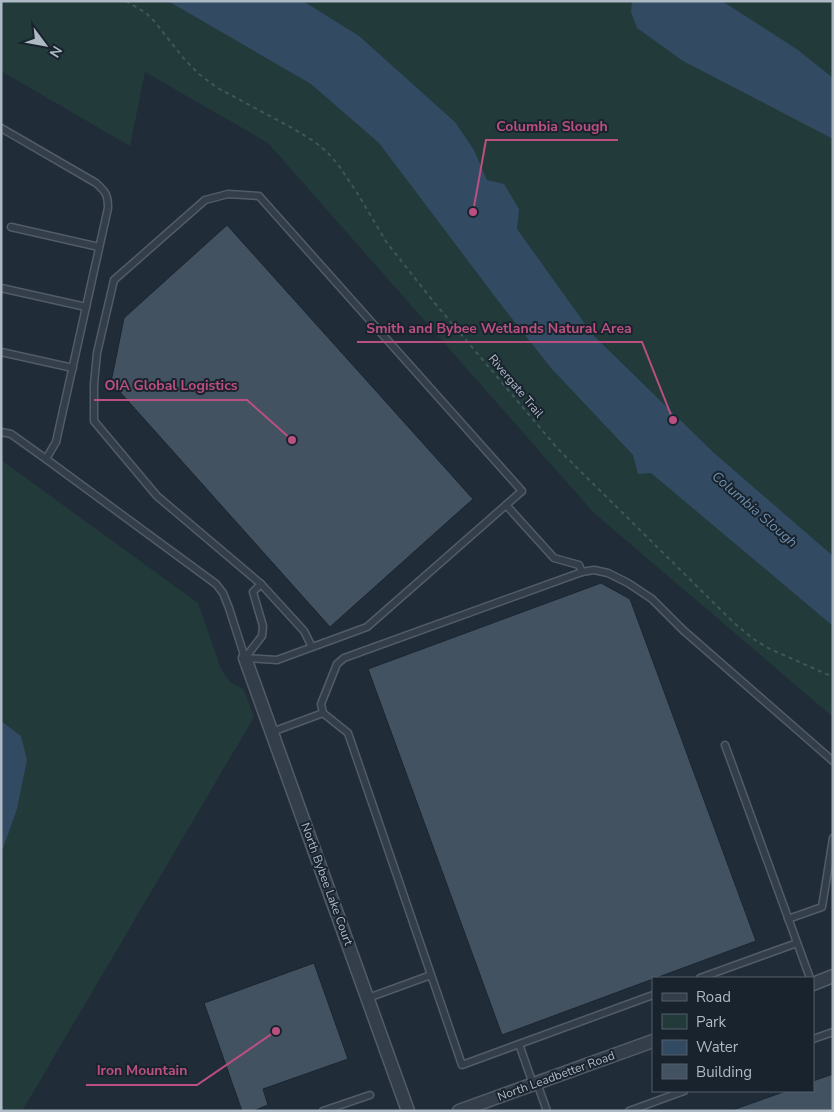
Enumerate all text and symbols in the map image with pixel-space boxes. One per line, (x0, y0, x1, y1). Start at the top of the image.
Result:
north arrow (20, 20, 70, 70)
text: N (45, 42, 66, 61)
callout: Columbia Slough (486, 111, 618, 140)
text: Columbia Slough (496, 117, 608, 136)
callout: Smith and Bybee Wetlands Natural Area (357, 313, 642, 342)
text: Smith and Bybee Wetlands Natural Area (366, 319, 632, 338)
street label: Rivergate Trail (485, 351, 547, 421)
callout: OIA Global Logistics (94, 371, 247, 400)
text: OIA Global Logistics (104, 376, 238, 395)
water label: Columbia Slough (708, 467, 802, 552)
street label: North Bybee Lake Court (297, 820, 357, 948)
legend (652, 977, 814, 1092)
text: Road (696, 987, 731, 1007)
text: Park (696, 1012, 726, 1032)
text: Water (696, 1037, 739, 1057)
street label: North Leadbetter Road (495, 1047, 617, 1105)
callout: Iron Mountain (86, 1056, 197, 1085)
text: Iron Mountain (97, 1061, 187, 1080)
text: Building (696, 1062, 752, 1082)

